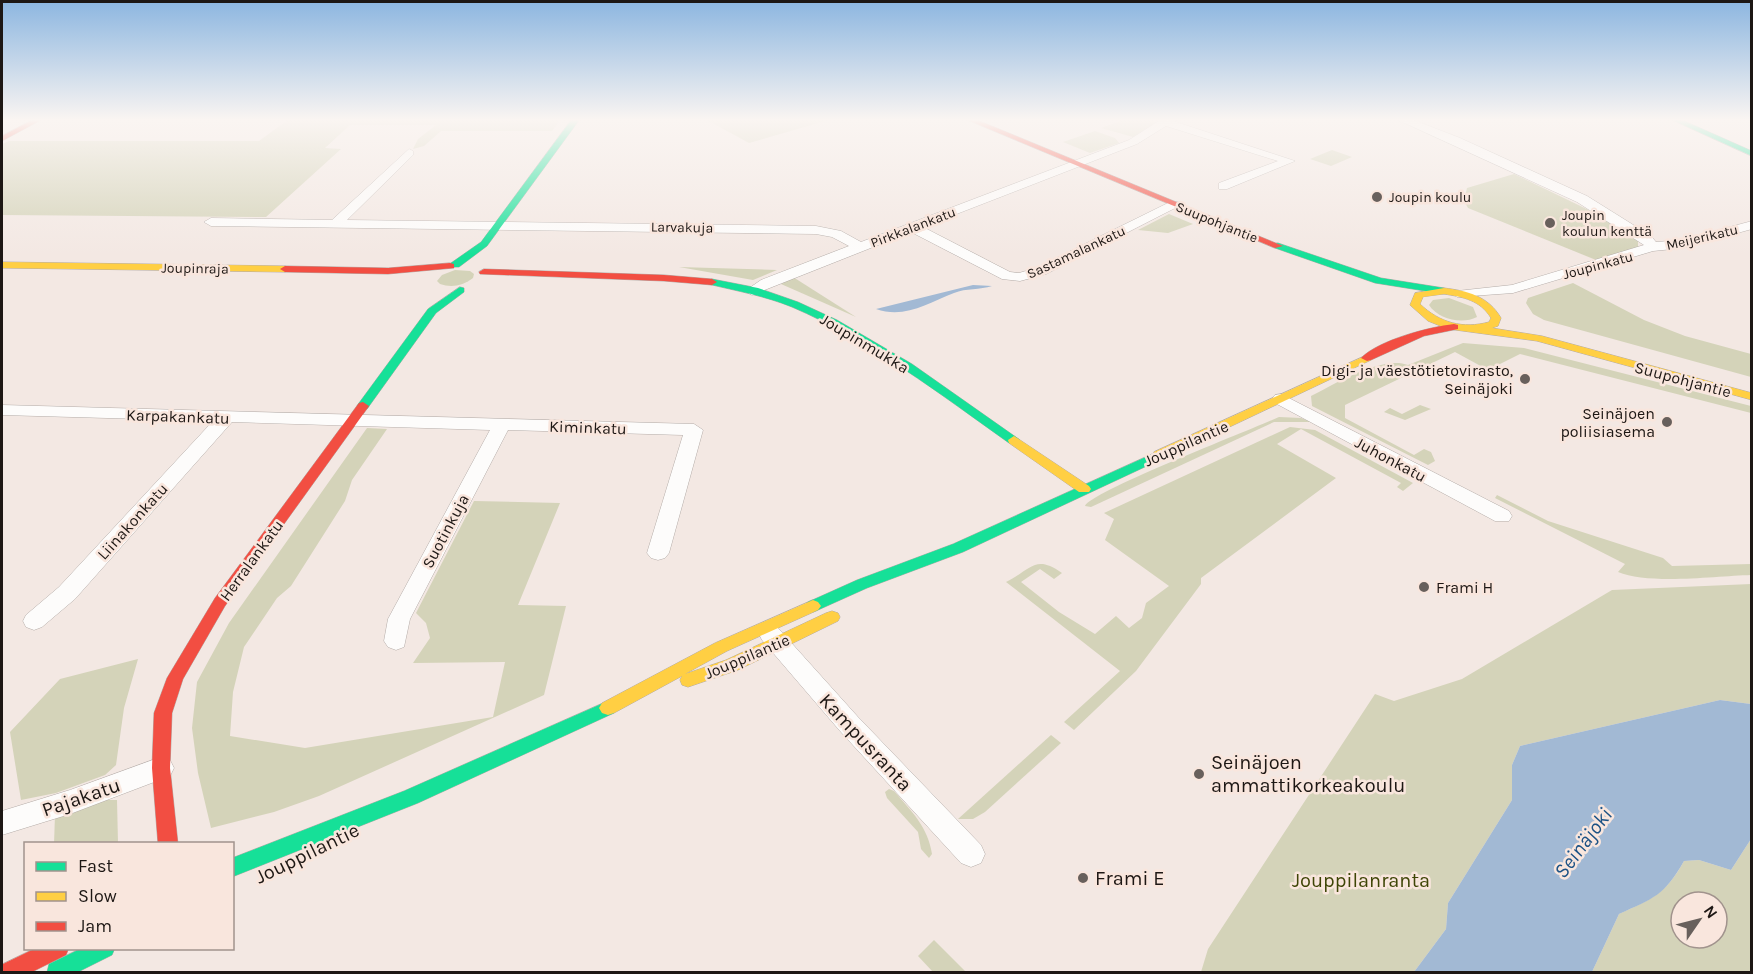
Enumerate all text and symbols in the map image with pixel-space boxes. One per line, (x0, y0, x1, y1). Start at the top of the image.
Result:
place label: Joupin koulu (1389, 189, 1471, 206)
marker: Joupin koulu (1370, 190, 1384, 204)
street label: Suupohjantie (1173, 198, 1260, 247)
street label: Pirkkalankatu (868, 203, 958, 252)
place label: Joupin koulun kenttä (1562, 207, 1652, 240)
marker: Joupin koulun kenttä (1543, 216, 1557, 230)
street label: Larvakuja (651, 218, 713, 237)
street label: Meijerikatu (1664, 221, 1740, 254)
street label: Sastamalankatu (1024, 222, 1128, 283)
street label: Joupinkatu (1561, 248, 1635, 283)
street label: Joupinraja (161, 259, 229, 278)
street label: Joupinmukka (817, 309, 913, 377)
street label: Suupohjantie (1632, 357, 1733, 402)
place label: Digi- ja väestötietovirasto, Seinäjoki (1321, 361, 1513, 398)
marker: Digi- ja väestötietovirasto, Seinäjoki (1518, 372, 1532, 386)
place label: Seinäjoen poliisiasema (1561, 404, 1655, 441)
street label: Karpakankatu (126, 405, 230, 428)
marker: Seinäjoen poliisiasema (1660, 415, 1674, 429)
street label: Jouppilantie (1141, 416, 1231, 471)
street label: Kiminkatu (549, 417, 627, 438)
street label: Juhonkatu (1352, 433, 1430, 486)
street label: Liinakonkatu (93, 479, 172, 564)
street label: Suotinkuja (418, 491, 473, 571)
street label: Herralankatu (216, 516, 287, 605)
place label: Frami H (1436, 578, 1493, 597)
marker: Frami H (1417, 580, 1431, 594)
street label: Jouppilantie (702, 630, 792, 683)
street label: Kampusranta (815, 689, 917, 796)
place label: Seinäjoen ammattikorkeakoulu (1211, 751, 1405, 797)
marker: Seinäjoen ammattikorkeakoulu (1192, 767, 1206, 781)
street label: Pajakatu (39, 773, 123, 822)
water label: Seinäjoki (1549, 803, 1617, 883)
street label: Jouppilantie (251, 818, 363, 889)
legend (24, 842, 234, 950)
text: Fast (78, 855, 113, 877)
place label: Frami E (1095, 867, 1164, 890)
park label: Jouppilanranta (1292, 869, 1430, 892)
marker: Frami E (1076, 871, 1090, 885)
text: Slow (78, 885, 117, 907)
north arrow (1669, 890, 1729, 950)
text: N (1700, 902, 1722, 922)
text: Jam (78, 915, 112, 937)

